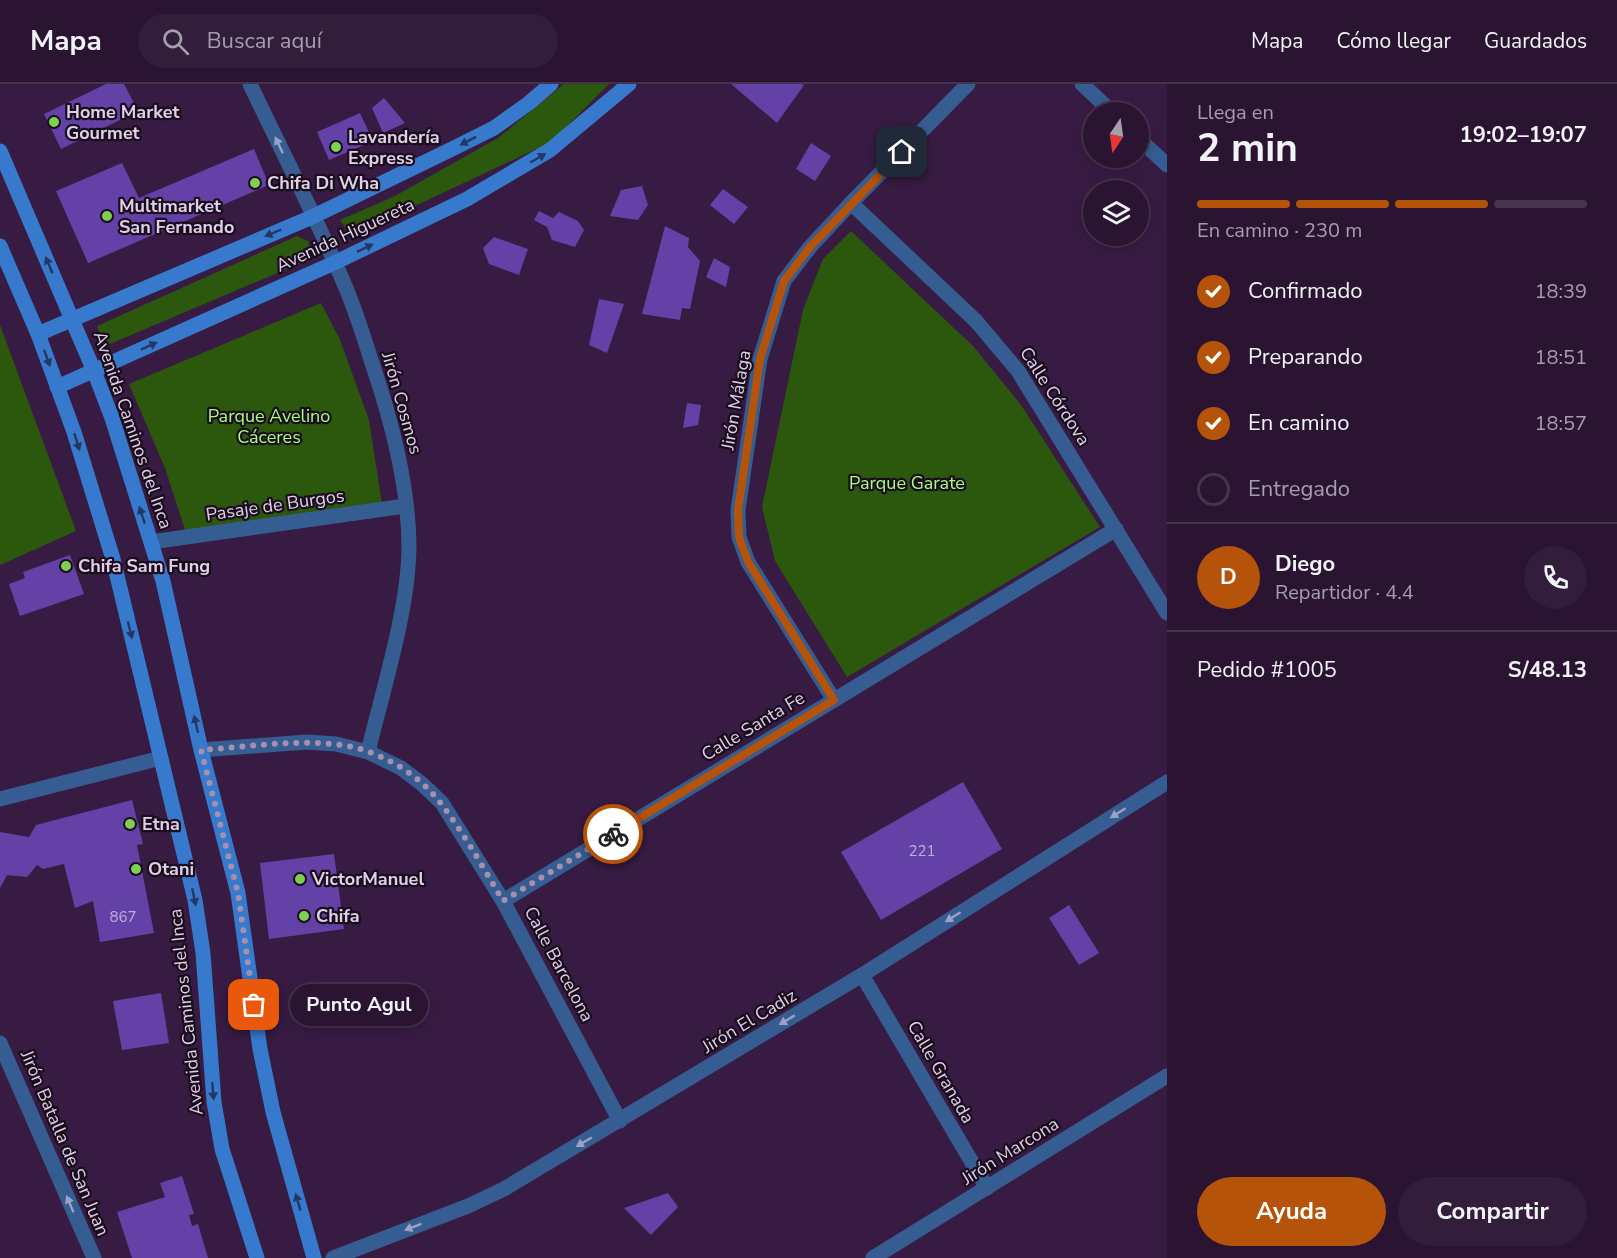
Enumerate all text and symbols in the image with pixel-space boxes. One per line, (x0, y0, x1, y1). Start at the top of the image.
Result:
search box (138, 14, 558, 68)
text: Mapa (30, 22, 102, 60)
icon: search (159, 25, 192, 58)
text: Buscar aquí (207, 26, 322, 56)
text: Mapa (1251, 27, 1303, 55)
text: Cómo llegar (1336, 27, 1451, 55)
text: Guardados (1484, 27, 1587, 55)
text: Llega en (1197, 99, 1274, 126)
place label: Home Market Gourmet (66, 100, 179, 145)
north arrow (1083, 102, 1149, 168)
map controls (1083, 102, 1149, 246)
marker: Home Market Gourmet (47, 115, 61, 129)
text: 19:02–19:07 (1459, 120, 1587, 150)
text: 2 min (1197, 122, 1298, 175)
place label: Lavandería Express (348, 125, 440, 170)
pin (876, 126, 927, 177)
icon: home (885, 135, 918, 168)
one-way arrow (273, 136, 283, 154)
one-way arrow (460, 136, 477, 145)
marker: Lavandería Express (329, 140, 343, 154)
one-way arrow (529, 153, 546, 163)
place label: Chifa Di Wha (267, 171, 379, 195)
marker: Chifa Di Wha (248, 176, 262, 190)
button: layers (1083, 180, 1149, 246)
street label: Avenida Higuereta (272, 192, 418, 278)
place label: Multimarket San Fernando (119, 194, 234, 239)
marker: Multimarket San Fernando (100, 209, 114, 223)
text: En camino · 230 m (1197, 217, 1362, 244)
one-way arrow (265, 229, 282, 238)
one-way arrow (357, 243, 374, 253)
one-way arrow (45, 256, 54, 273)
icon: check (1197, 275, 1230, 308)
text: Confirmado (1248, 276, 1363, 306)
text: 18:39 (1534, 278, 1587, 305)
street label: Avenida Caminos del Inca (88, 328, 178, 532)
icon: check (1197, 341, 1230, 374)
one-way arrow (141, 342, 158, 351)
street label: Calle Córdova (1014, 342, 1096, 450)
text: Preparando (1248, 342, 1363, 372)
text: 18:51 (1534, 344, 1587, 371)
street label: Jirón Cosmos (376, 348, 428, 457)
street label: Jirón Málaga (715, 348, 757, 453)
one-way arrow (42, 349, 52, 367)
park label: Parque Avelino Cáceres (208, 404, 330, 449)
icon: check (1197, 407, 1230, 440)
text: En camino (1248, 408, 1349, 438)
text: 18:57 (1534, 410, 1587, 437)
one-way arrow (73, 433, 83, 451)
park label: Parque Garate (849, 471, 965, 495)
text: Entregado (1248, 474, 1350, 504)
street label: Pasaje de Burgos (204, 483, 346, 527)
one-way arrow (137, 506, 146, 524)
button: phone (1524, 546, 1587, 609)
text: Diego (1275, 549, 1335, 579)
place label: Chifa Sam Fung (78, 554, 210, 578)
marker: Chifa Sam Fung (59, 559, 73, 573)
text: D (1220, 562, 1237, 592)
text: Repartidor · 4.4 (1275, 579, 1414, 606)
one-way arrow (126, 620, 136, 639)
text: Pedido #1005 (1197, 655, 1337, 685)
text: S/48.13 (1508, 655, 1587, 685)
street label: Calle Santa Fe (697, 686, 809, 766)
one-way arrow (190, 715, 200, 734)
courier (583, 804, 643, 864)
one-way arrow (1110, 807, 1126, 819)
place label: Etna (142, 812, 180, 836)
marker: Etna (123, 817, 137, 831)
icon: bike (597, 818, 630, 851)
house number: 221 (908, 841, 936, 861)
place label: Otani (148, 857, 194, 881)
marker: Otani (129, 862, 143, 876)
place label: VictorManuel (311, 867, 424, 891)
marker: VictorManuel (293, 872, 307, 886)
one-way arrow (189, 888, 199, 906)
street label: Calle Barcelona (519, 902, 599, 1026)
place label: Chifa (316, 904, 360, 928)
house number: 867 (109, 907, 137, 927)
street label: Avenida Caminos del Inca (163, 908, 209, 1116)
marker: Chifa (297, 909, 311, 923)
one-way arrow (945, 912, 961, 923)
pin (228, 979, 279, 1030)
street label: Jirón El Cadiz (697, 983, 801, 1059)
callout: Punto Agul (290, 984, 428, 1026)
icon: bag (237, 988, 270, 1021)
text: Punto Agul (306, 991, 412, 1018)
one-way arrow (779, 1015, 795, 1026)
street label: Calle Granada (902, 1016, 980, 1128)
street label: Jirón Batalla de San Juan (15, 1046, 115, 1239)
one-way arrow (208, 1081, 218, 1100)
street label: Jirón Marcona (956, 1112, 1063, 1191)
one-way arrow (576, 1137, 592, 1148)
button: Ayuda (1197, 1177, 1386, 1246)
button: Compartir (1398, 1177, 1587, 1246)
one-way arrow (292, 1193, 302, 1211)
one-way arrow (65, 1195, 75, 1213)
one-way arrow (404, 1223, 422, 1232)

